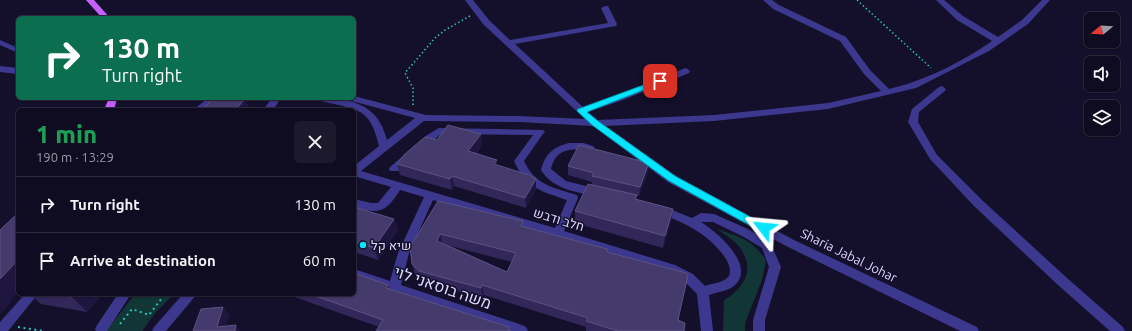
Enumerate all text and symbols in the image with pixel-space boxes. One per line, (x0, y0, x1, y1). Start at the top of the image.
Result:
north arrow (1084, 12, 1120, 48)
map controls (1084, 12, 1120, 136)
icon: right (36, 32, 88, 84)
text: 130 m (102, 32, 180, 63)
button: sound (1084, 56, 1120, 92)
pin (643, 64, 677, 98)
text: Turn right (102, 65, 182, 85)
icon: arrive (649, 70, 671, 92)
button: layers (1084, 100, 1120, 136)
text: 1 min (36, 121, 97, 148)
button: close (294, 121, 336, 163)
text: 190 m · 13:29 (36, 150, 114, 164)
icon: right (36, 194, 58, 216)
text: Turn right (70, 196, 140, 213)
text: 130 m (294, 196, 336, 213)
street label: חלב ודבש (532, 205, 586, 233)
position arrow (743, 207, 785, 249)
street label: Sharia Jabal Johar (799, 226, 900, 284)
place label: שיא קל (371, 238, 411, 253)
marker: שיא קל (358, 240, 368, 250)
icon: arrive (36, 250, 58, 272)
text: Arrive at destination (70, 252, 216, 269)
text: 60 m (303, 252, 336, 269)
street label: משה בוסאני לוי (392, 262, 494, 312)

